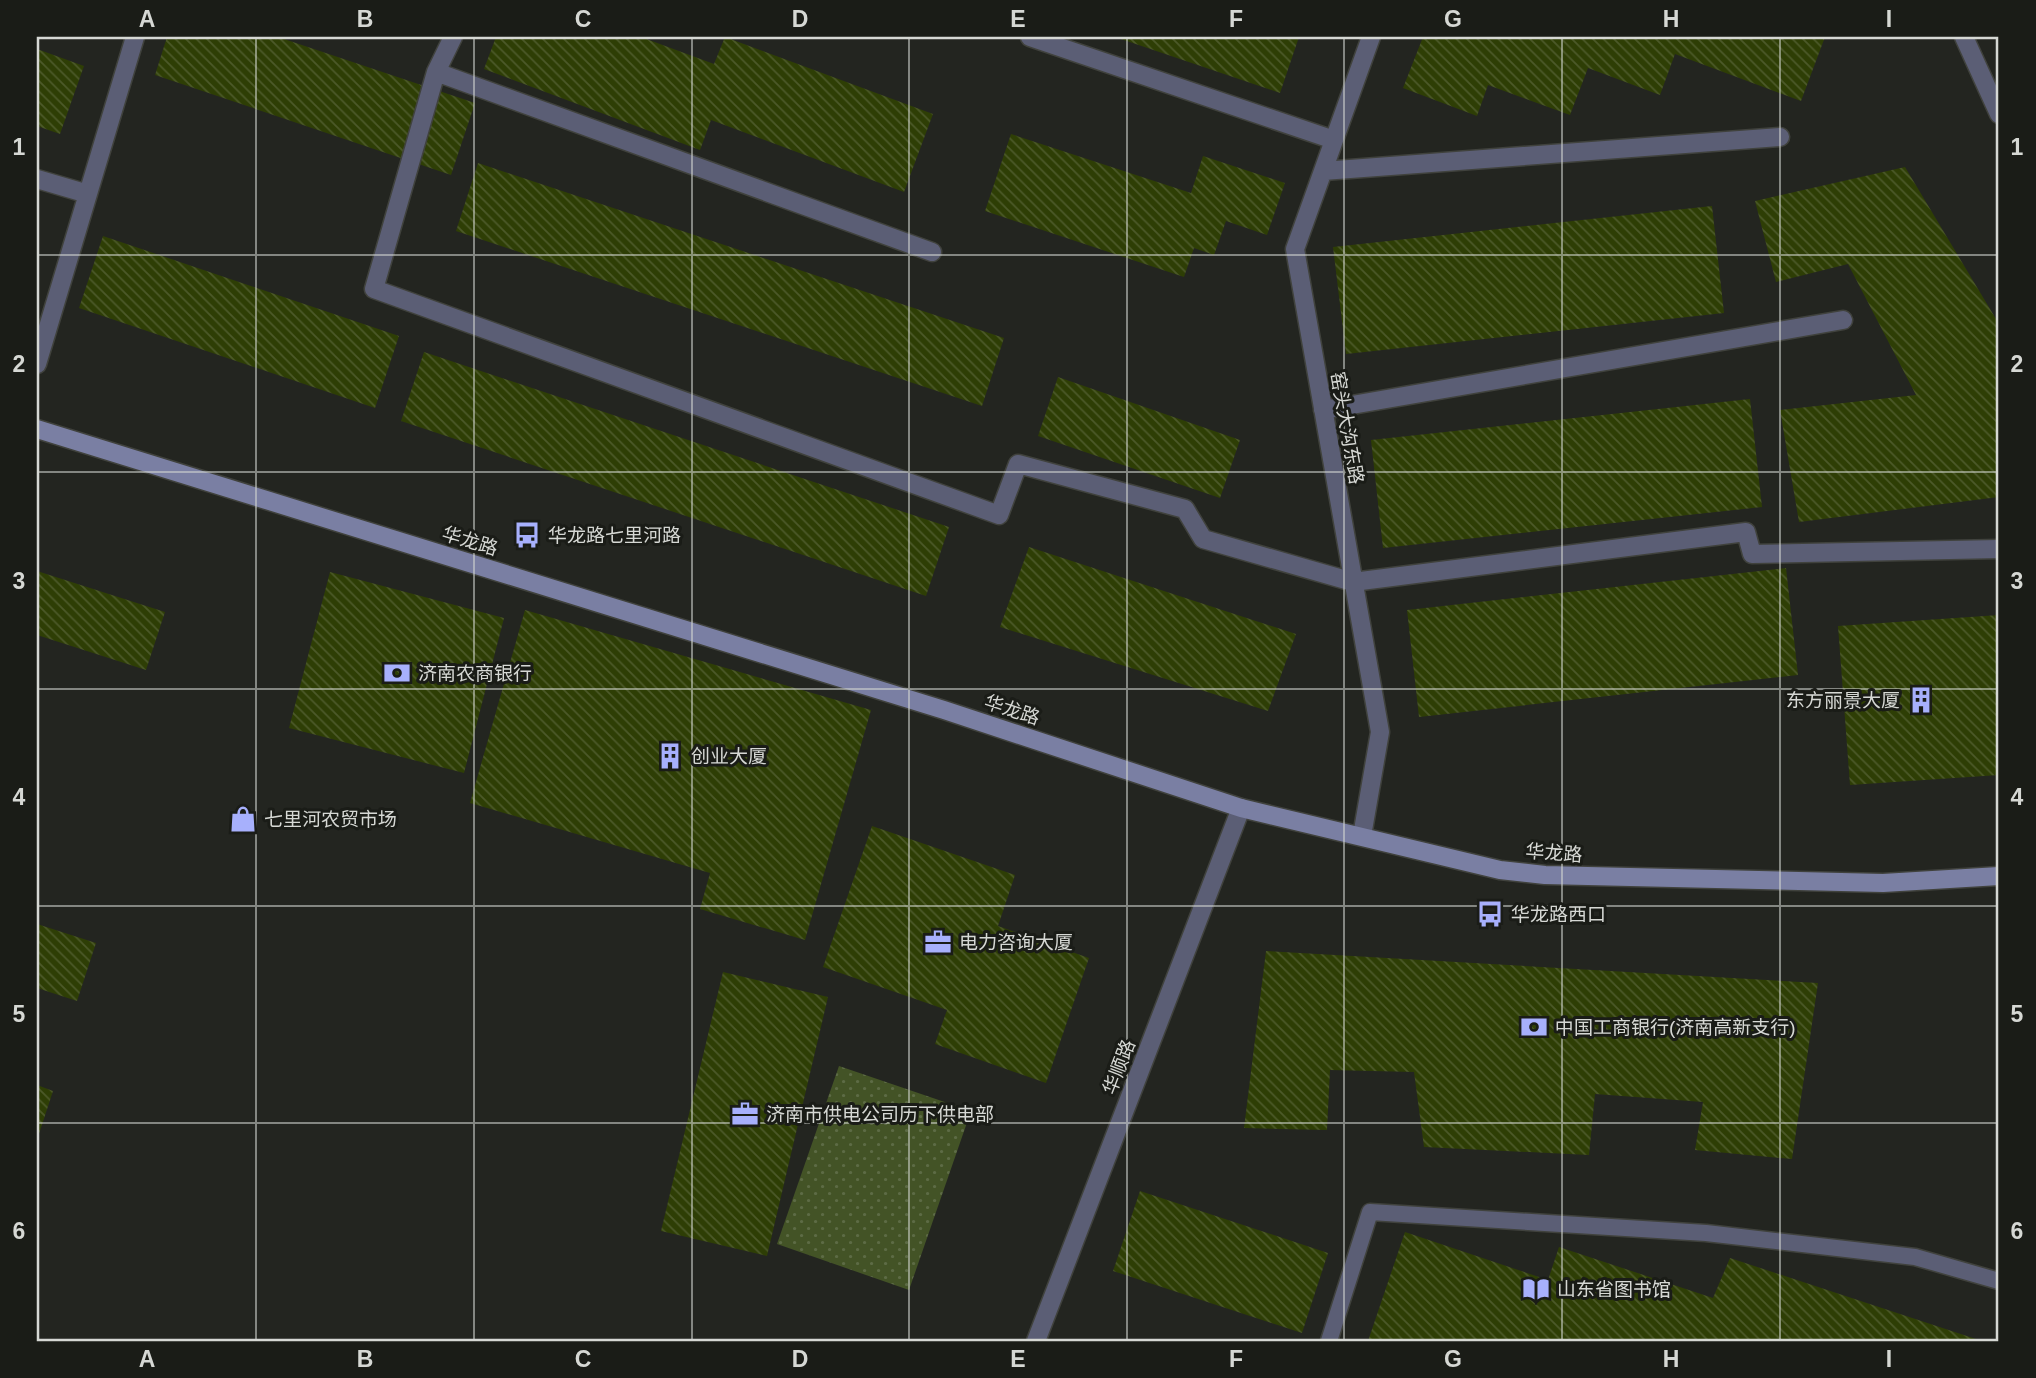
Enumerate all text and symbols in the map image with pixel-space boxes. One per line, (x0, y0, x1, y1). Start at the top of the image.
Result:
text: A (139, 6, 155, 32)
text: B (357, 6, 373, 32)
text: C (575, 6, 591, 32)
text: D (792, 6, 808, 32)
text: E (1010, 6, 1026, 32)
text: F (1229, 6, 1243, 32)
text: G (1444, 6, 1462, 32)
text: H (1663, 6, 1679, 32)
text: I (1886, 6, 1892, 32)
text: 1 (13, 134, 26, 160)
text: 1 (2011, 134, 2024, 160)
text: 2 (13, 351, 25, 377)
text: 2 (2011, 351, 2023, 377)
street label: 窑头大沟东路 (1327, 370, 1367, 486)
bus stop icon: 华龙路七里河路 (512, 520, 542, 550)
street label: 华龙路 (440, 523, 500, 559)
place label: 华龙路七里河路 (548, 525, 681, 546)
text: 3 (13, 568, 25, 594)
text: 3 (2011, 568, 2023, 594)
bank icon: 济南农商银行 (382, 658, 412, 688)
place label: 济南农商银行 (418, 663, 532, 684)
building icon: 东方丽景大厦 (1906, 685, 1936, 715)
place label: 东方丽景大厦 (1786, 690, 1900, 711)
street label: 华龙路 (982, 691, 1042, 729)
building icon: 创业大厦 (655, 741, 685, 771)
place label: 创业大厦 (691, 746, 767, 767)
text: 4 (13, 784, 26, 810)
text: 4 (2011, 784, 2024, 810)
shop icon: 七里河农贸市场 (228, 804, 258, 834)
place label: 七里河农贸市场 (264, 809, 397, 830)
street label: 华龙路 (1525, 841, 1583, 865)
bus stop icon: 华龙路西口 (1475, 899, 1505, 929)
place label: 华龙路西口 (1511, 904, 1606, 925)
office icon: 电力咨询大厦 (923, 927, 953, 957)
place label: 电力咨询大厦 (959, 932, 1073, 953)
text: 5 (13, 1001, 26, 1027)
text: 5 (2011, 1001, 2024, 1027)
bank icon: 中国工商银行(济南高新支行) (1519, 1012, 1549, 1042)
place label: 中国工商银行(济南高新支行) (1555, 1017, 1796, 1038)
street label: 华顺路 (1099, 1037, 1139, 1097)
office icon: 济南市供电公司历下供电部 (730, 1099, 760, 1129)
place label: 济南市供电公司历下供电部 (766, 1104, 994, 1125)
text: 6 (13, 1218, 25, 1244)
text: 6 (2011, 1218, 2023, 1244)
library icon: 山东省图书馆 (1521, 1274, 1551, 1304)
place label: 山东省图书馆 (1557, 1279, 1671, 1300)
text: A (139, 1346, 155, 1372)
text: B (357, 1346, 373, 1372)
text: C (575, 1346, 591, 1372)
text: D (792, 1346, 808, 1372)
text: E (1010, 1346, 1026, 1372)
text: F (1229, 1346, 1243, 1372)
text: G (1444, 1346, 1462, 1372)
text: H (1663, 1346, 1679, 1372)
text: I (1886, 1346, 1892, 1372)

